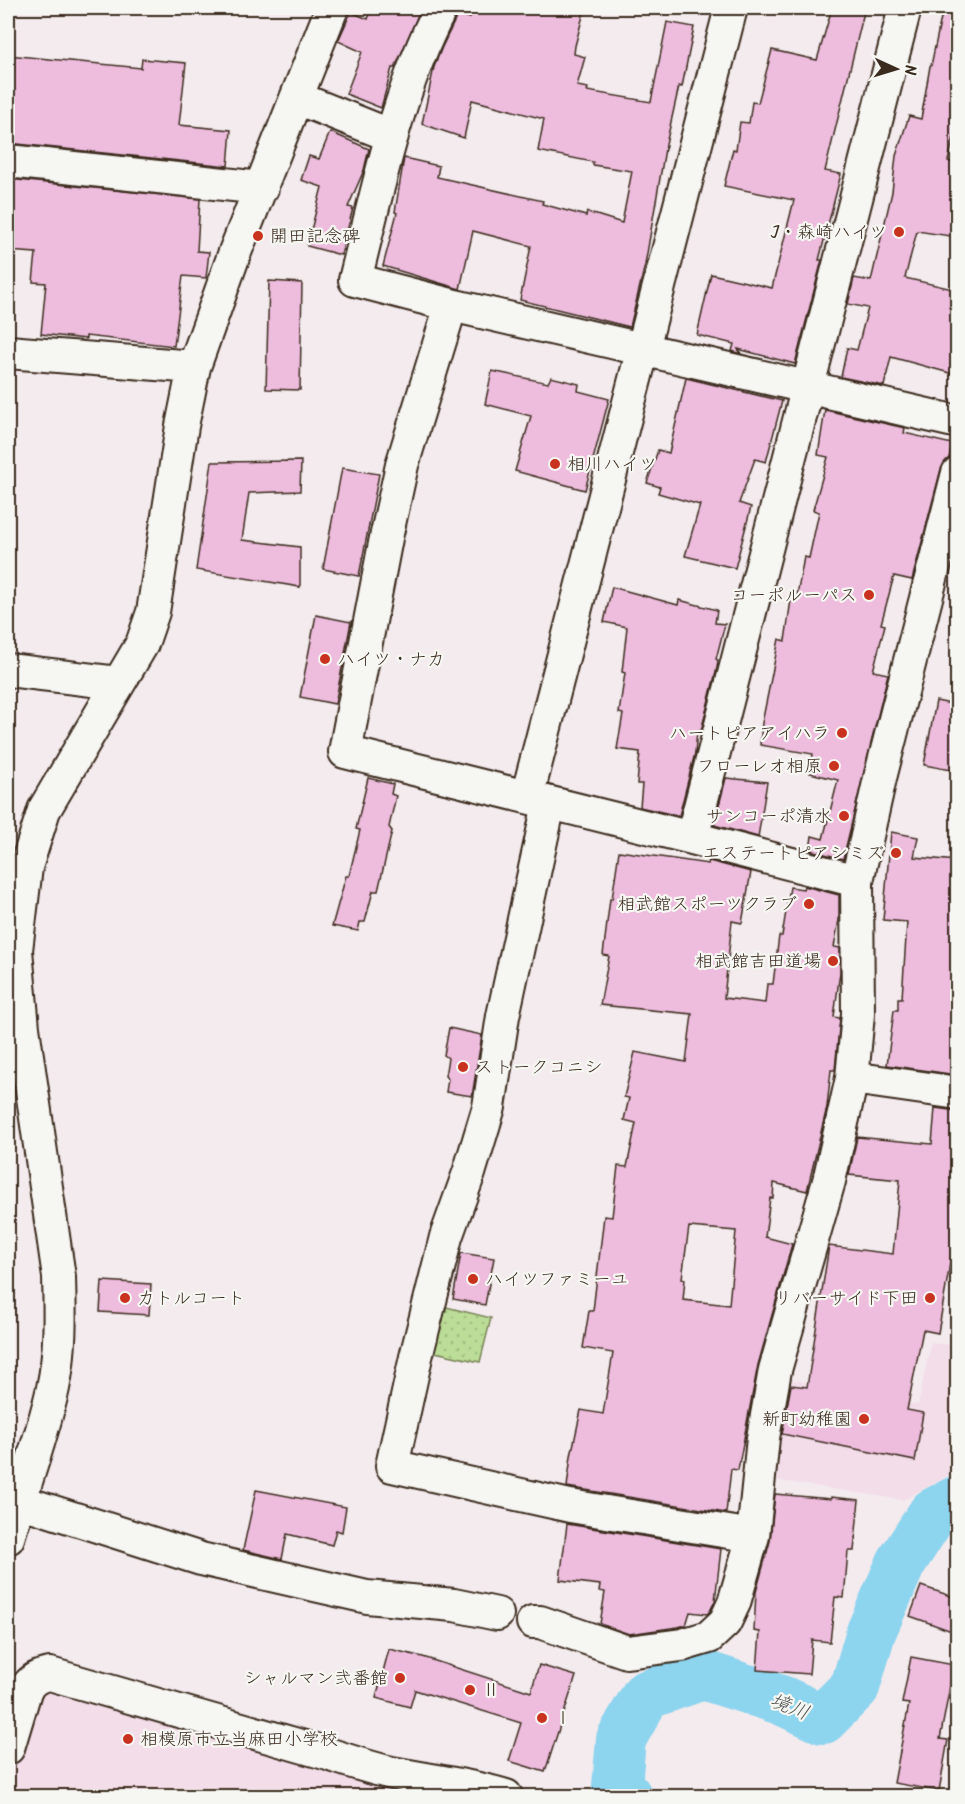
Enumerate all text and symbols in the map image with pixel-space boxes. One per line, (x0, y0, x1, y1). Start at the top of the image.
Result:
north arrow (866, 39, 926, 99)
text: N (897, 64, 922, 76)
place label: J・森崎ハイツ (771, 219, 887, 248)
place label: 開田記念碑 (270, 223, 360, 252)
marker: J・森崎ハイツ (892, 225, 906, 239)
marker: 開田記念碑 (251, 229, 265, 243)
place label: 相川ハイツ (567, 451, 657, 480)
marker: 相川ハイツ (548, 457, 562, 471)
place label: コーポルーパス (730, 582, 857, 611)
marker: コーポルーパス (862, 588, 876, 602)
place label: ハイツ・ナカ (337, 646, 445, 675)
marker: ハイツ・ナカ (318, 652, 332, 666)
place label: ハートピアアイハラ (669, 720, 830, 749)
marker: ハートピアアイハラ (835, 726, 849, 740)
place label: フローレオ相原 (697, 753, 822, 782)
marker: フローレオ相原 (827, 759, 841, 773)
place label: サンコーポ清水 (706, 803, 832, 832)
marker: サンコーポ清水 (837, 809, 851, 823)
place label: エステートピアシミズ (703, 840, 884, 869)
marker: エステートピアシミズ (889, 846, 903, 860)
place label: 相武館スポーツクラブ (617, 891, 797, 920)
marker: 相武館スポーツクラブ (802, 897, 816, 911)
place label: 相武館吉田道場 (695, 948, 821, 977)
marker: 相武館吉田道場 (826, 954, 840, 968)
place label: ストークコニシ (475, 1054, 602, 1083)
marker: ストークコニシ (456, 1060, 470, 1074)
place label: ハイツファミーユ (485, 1266, 629, 1295)
marker: ハイツファミーユ (466, 1272, 480, 1286)
place label: カトルコート (137, 1285, 245, 1314)
place label: リバーサイド下田 (774, 1285, 918, 1314)
marker: カトルコート (118, 1291, 132, 1305)
marker: リバーサイド下田 (923, 1291, 937, 1305)
place label: 新町幼稚園 (762, 1406, 852, 1435)
marker: 新町幼稚園 (857, 1412, 871, 1426)
place label: シャルマン弐番館 (244, 1665, 388, 1694)
marker: シャルマン弐番館 (393, 1671, 407, 1685)
place label: Ⅱ (482, 1677, 500, 1706)
marker: Ⅱ (463, 1683, 477, 1697)
water label: 境川 (765, 1686, 814, 1730)
place label: Ⅰ (554, 1705, 572, 1734)
marker: Ⅰ (535, 1711, 549, 1725)
place label: 相模原市立当麻田小学校 (140, 1726, 338, 1755)
marker: 相模原市立当麻田小学校 (121, 1732, 135, 1746)

